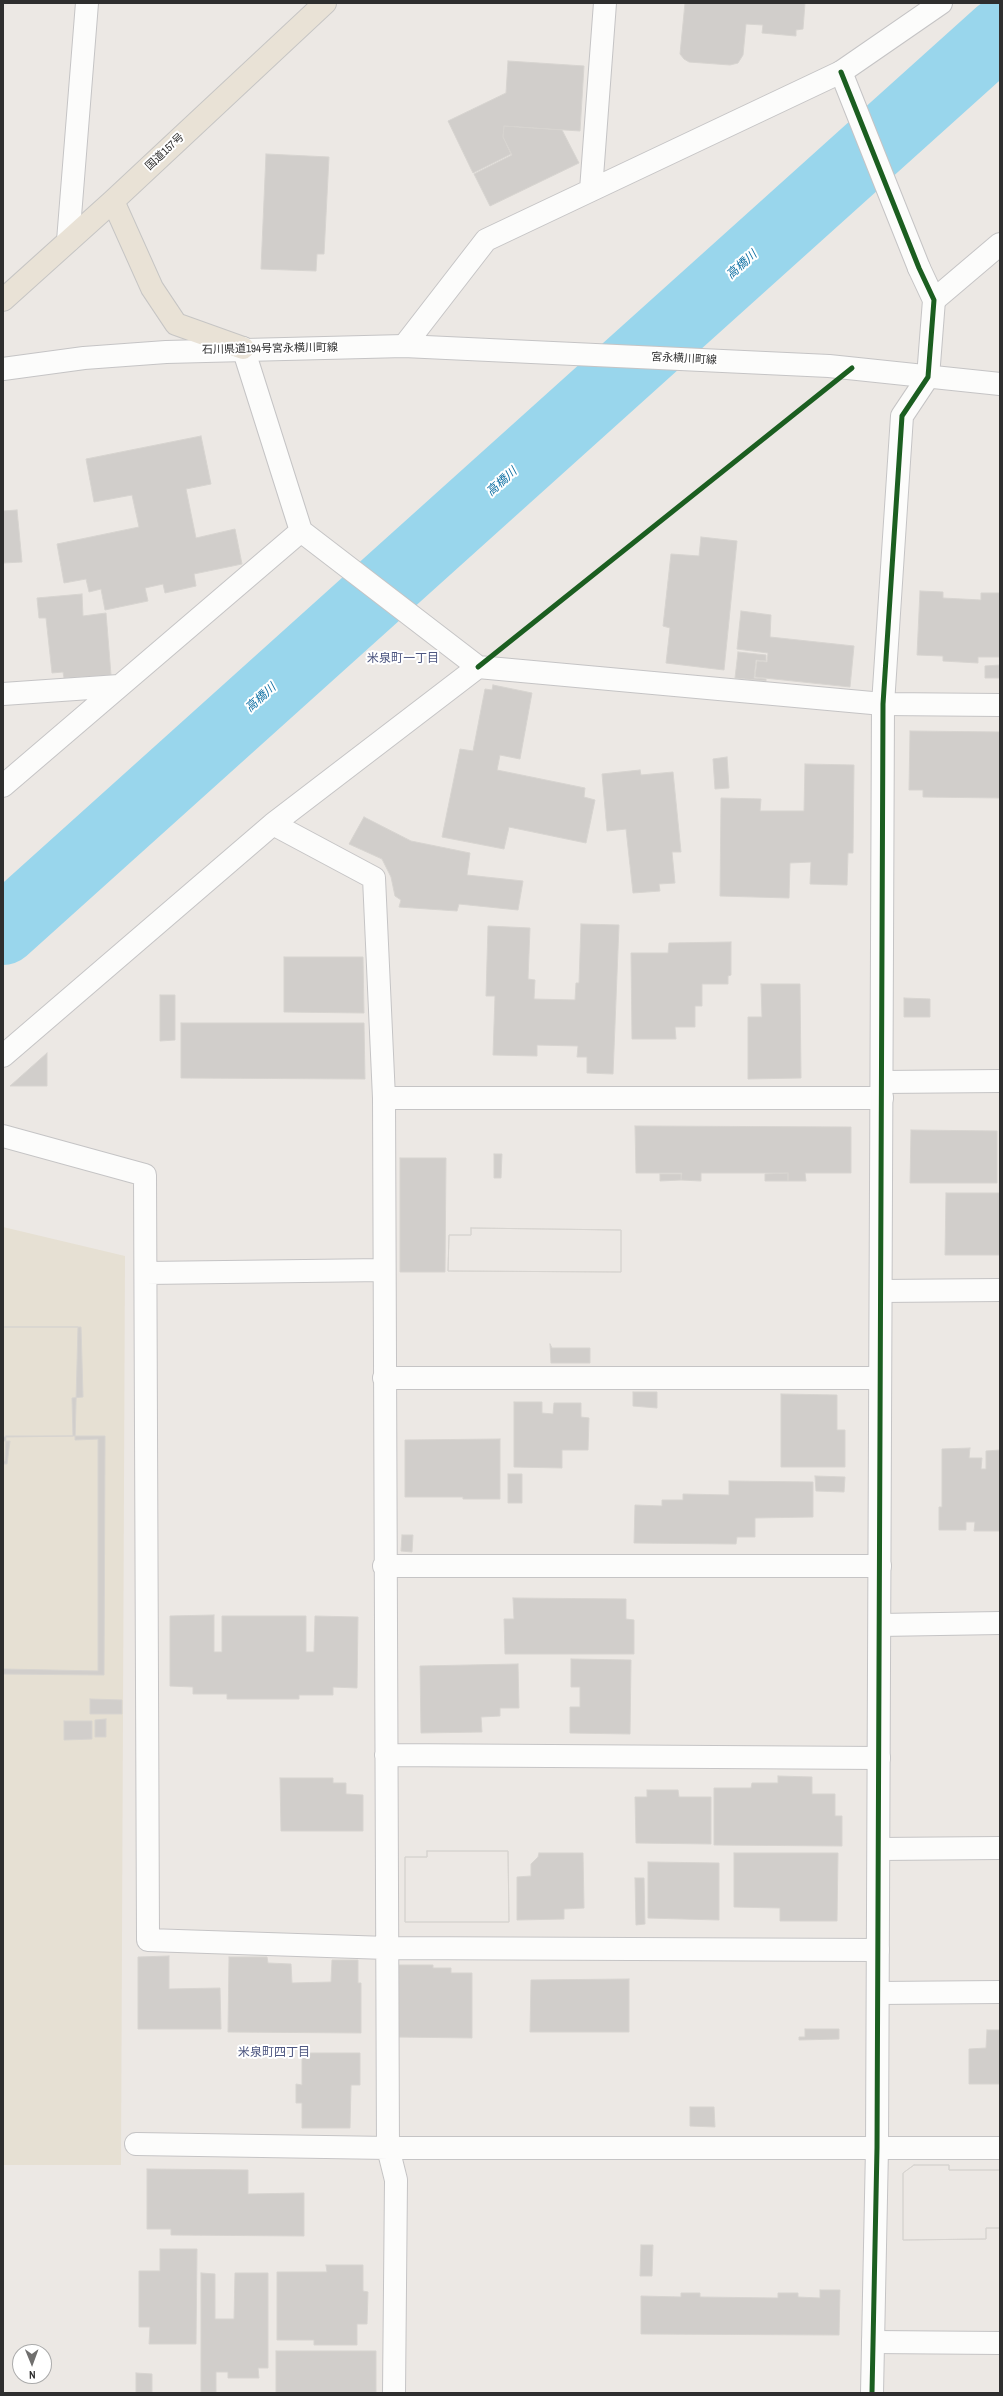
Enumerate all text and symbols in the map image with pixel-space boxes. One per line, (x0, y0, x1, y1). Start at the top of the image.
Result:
street label: 国道157号 (143, 131, 187, 173)
water label: 高橋川 (724, 248, 760, 282)
street label: 石川県道194号宮永横川町線 (202, 341, 338, 357)
street label: 宮永横川町線 (651, 351, 717, 367)
water label: 高橋川 (484, 465, 520, 499)
district label: 米泉町一丁目 (367, 652, 439, 666)
water label: 高橋川 (243, 681, 279, 715)
district label: 米泉町四丁目 (238, 2046, 310, 2060)
north arrow (12, 2344, 52, 2384)
text: N (29, 2368, 36, 2382)

